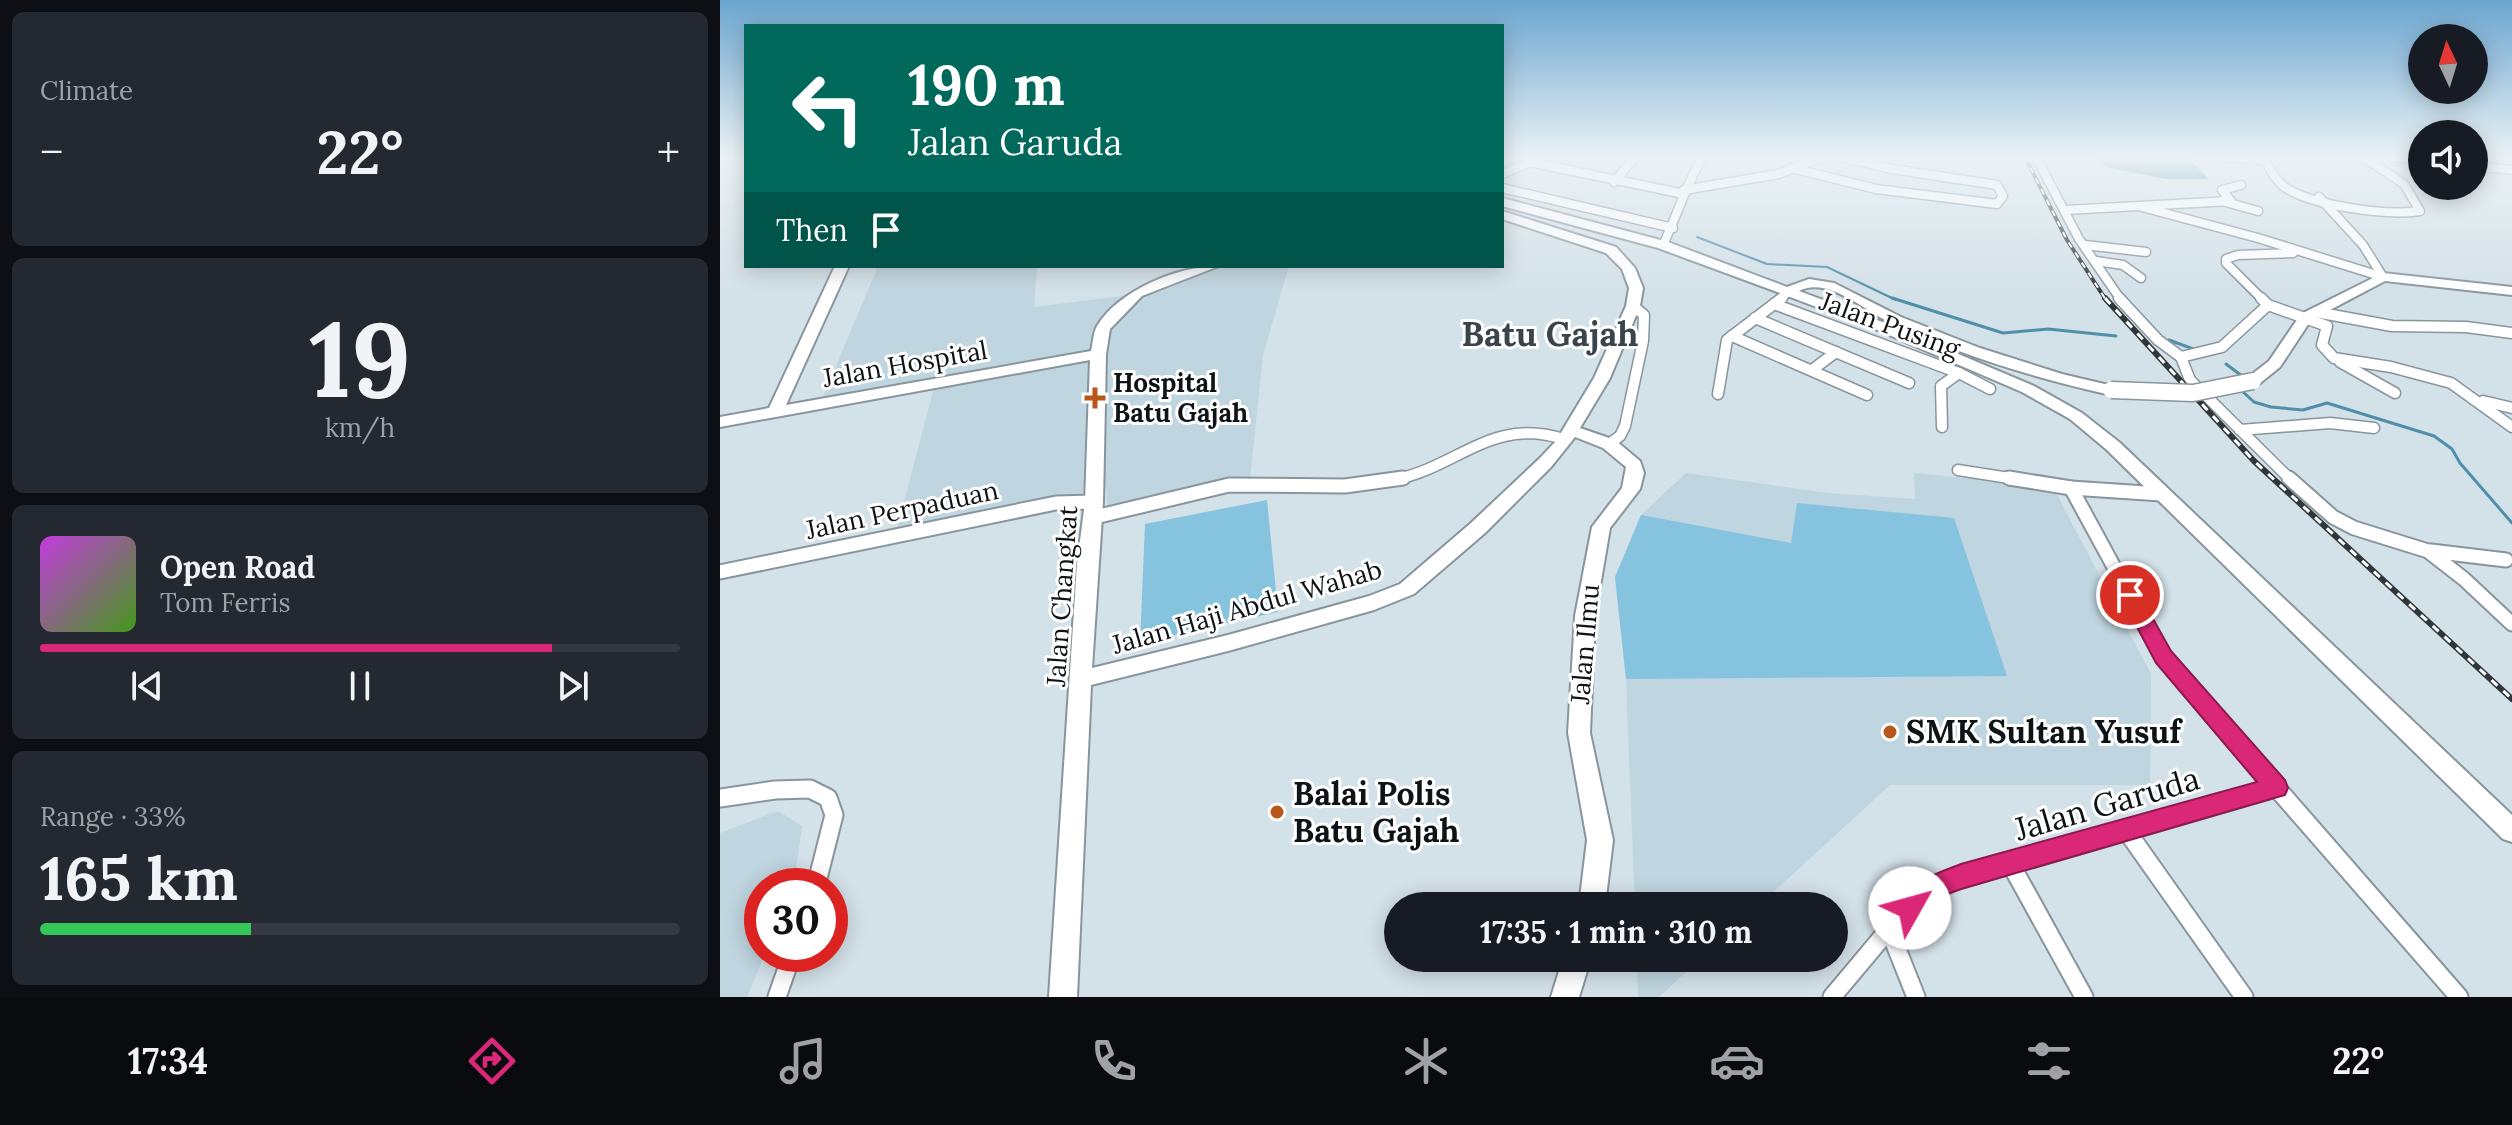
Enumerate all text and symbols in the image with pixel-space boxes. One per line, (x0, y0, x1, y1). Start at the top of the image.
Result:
north arrow (2408, 24, 2488, 104)
map controls (2408, 24, 2488, 200)
text: 190 m (908, 49, 1065, 120)
icon: left (776, 56, 880, 160)
text: Climate (40, 74, 133, 107)
text: 22° (317, 114, 403, 190)
text: Jalan Garuda (908, 119, 1122, 165)
button: sound (2408, 120, 2488, 200)
text: − (40, 124, 63, 180)
text: + (657, 124, 680, 180)
icon: arrive (864, 208, 908, 252)
text: Then (776, 211, 848, 249)
street label: Jalan Pusing (1815, 284, 1965, 365)
text: 19 (309, 292, 411, 425)
district label: Batu Gajah (1462, 312, 1638, 356)
street label: Jalan Hospital (819, 333, 990, 394)
place label: Hospital Batu Gajah (1113, 366, 1248, 429)
marker: Hospital Batu Gajah (1084, 387, 1106, 409)
text: km/h (325, 411, 395, 444)
street label: Jalan Perpaduan (802, 473, 1001, 546)
street label: Jalan Changkat (1039, 505, 1084, 688)
text: Open Road (160, 548, 315, 586)
street label: Jalan Haji Abdul Wahab (1107, 552, 1386, 661)
pin (2096, 561, 2164, 629)
icon: arrive (2108, 573, 2152, 617)
street label: Jalan Ilmu (1563, 583, 1606, 706)
text: Tom Ferris (160, 586, 290, 619)
icon: previous (125, 664, 169, 708)
icon: pause (338, 664, 382, 708)
icon: next (551, 664, 595, 708)
place label: SMK Sultan Yusuf (1906, 711, 2183, 752)
marker: SMK Sultan Yusuf (1881, 723, 1899, 741)
street label: Jalan Garuda (2009, 758, 2204, 850)
place label: Balai Polis Batu Gajah (1293, 773, 1460, 851)
text: Range · 33% (40, 800, 186, 833)
marker: Balai Polis Batu Gajah (1268, 803, 1286, 821)
text: 165 km (40, 840, 238, 916)
position arrow (1868, 866, 1952, 950)
speed limit sign: 30 (744, 868, 848, 972)
text: 17:35 · 1 min · 310 m (1480, 913, 1752, 951)
icon: directions (464, 1033, 520, 1089)
icon: music (775, 1033, 831, 1089)
icon: phone (1086, 1033, 1142, 1089)
icon: climate (1398, 1033, 1454, 1089)
icon: car (1709, 1033, 1765, 1089)
icon: filters (2021, 1033, 2077, 1089)
text: 17:34 (128, 1038, 208, 1084)
text: 22° (2332, 1038, 2384, 1084)

